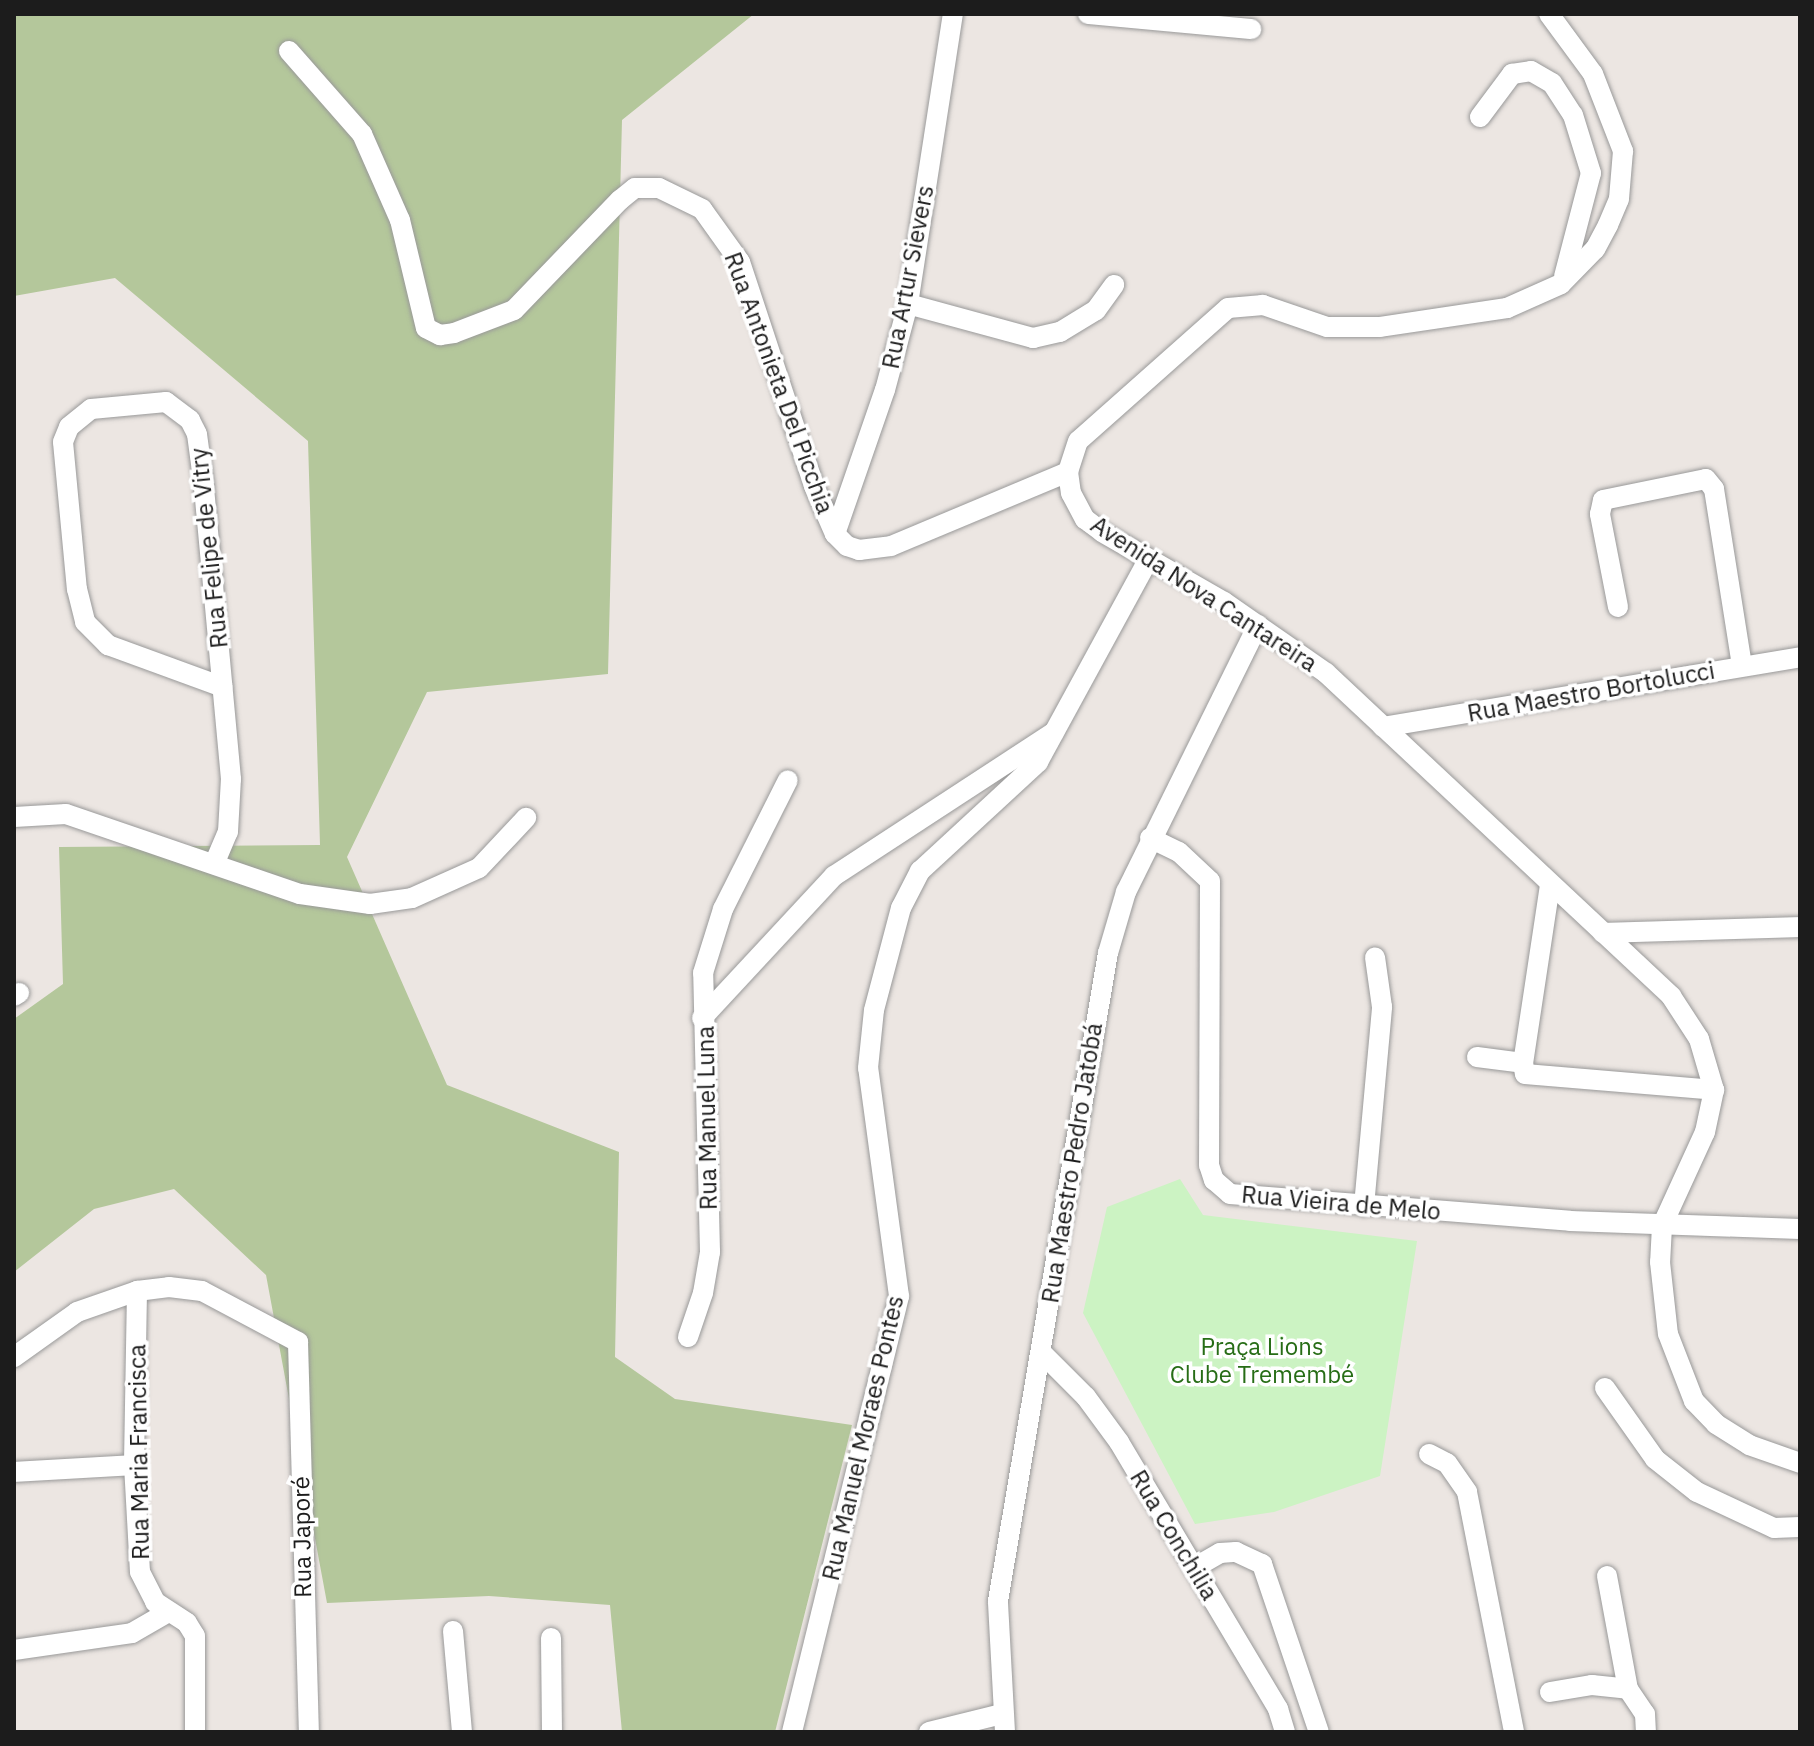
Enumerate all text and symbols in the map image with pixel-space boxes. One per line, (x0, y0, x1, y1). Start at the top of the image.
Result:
street label: Rua Artur Sievers (876, 183, 940, 371)
street label: Rua Antonieta Del Picchia (718, 248, 840, 518)
street label: Rua Felipe de Vitry (184, 446, 234, 650)
street label: Avenida Nova Cantareira (1085, 510, 1323, 678)
street label: Rua Maestro Bortolucci (1465, 656, 1717, 728)
street label: Rua Maestro Pedro Jatobá (1036, 1021, 1108, 1305)
street label: Rua Manuel Luna (691, 1026, 723, 1210)
street label: Rua Vieira de Melo (1240, 1180, 1442, 1226)
street label: Rua Manuel Moraes Pontes (816, 1293, 910, 1583)
park label: Praça Lions Clube Tremembé (1170, 1333, 1354, 1389)
street label: Rua Maria Francisca (123, 1344, 155, 1560)
street label: Rua Conchilia (1124, 1465, 1224, 1605)
street label: Rua Japoré (287, 1476, 317, 1598)

